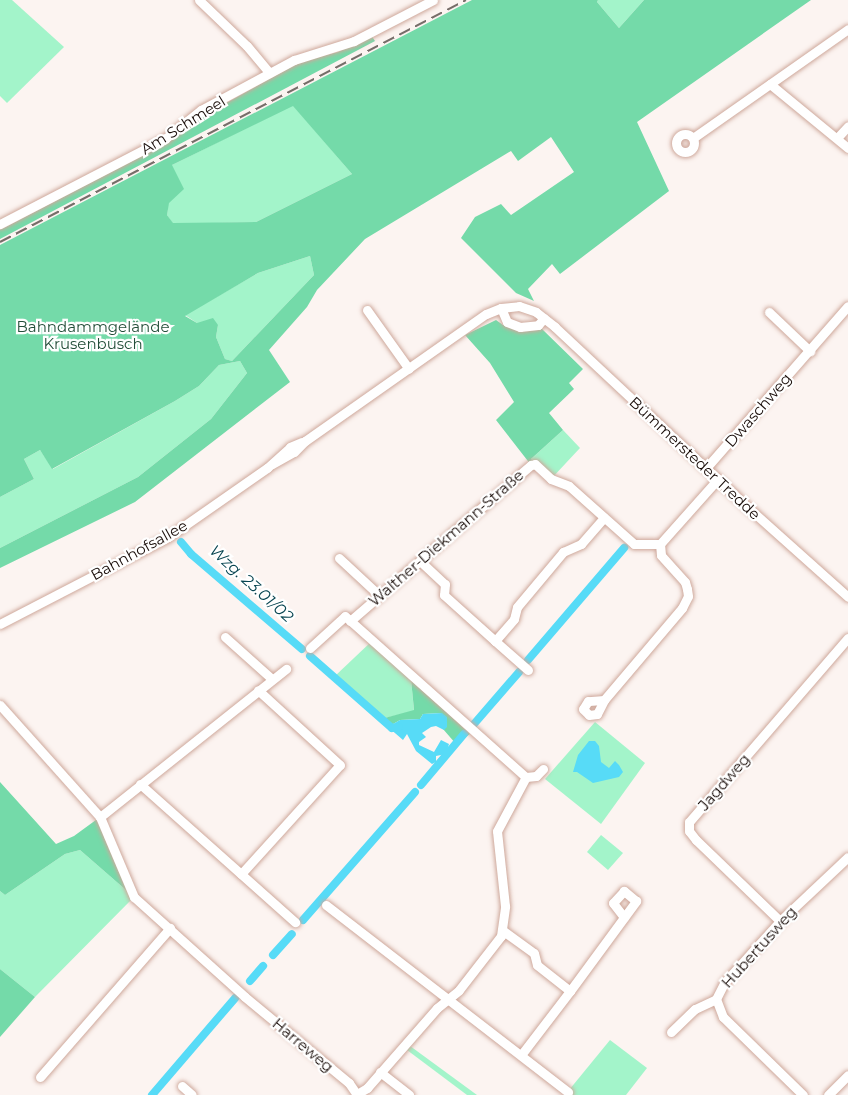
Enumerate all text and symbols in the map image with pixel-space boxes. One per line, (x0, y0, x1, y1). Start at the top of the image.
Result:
street label: Am Schmeel (137, 92, 229, 158)
park label: Bahndammgelände Krusenbusch (17, 317, 169, 352)
street label: Dwaschweg (721, 369, 795, 451)
street label: Bümmersteder Tredde (626, 393, 764, 523)
street label: Walther-Diekmann-Straße (365, 466, 527, 610)
street label: Bahnhofsallee (88, 516, 190, 584)
water label: Wzg. 23.01/02 (205, 541, 297, 627)
street label: Jagdweg (695, 750, 753, 814)
street label: Hubertusweg (718, 903, 800, 991)
street label: Harreweg (269, 1014, 337, 1076)

